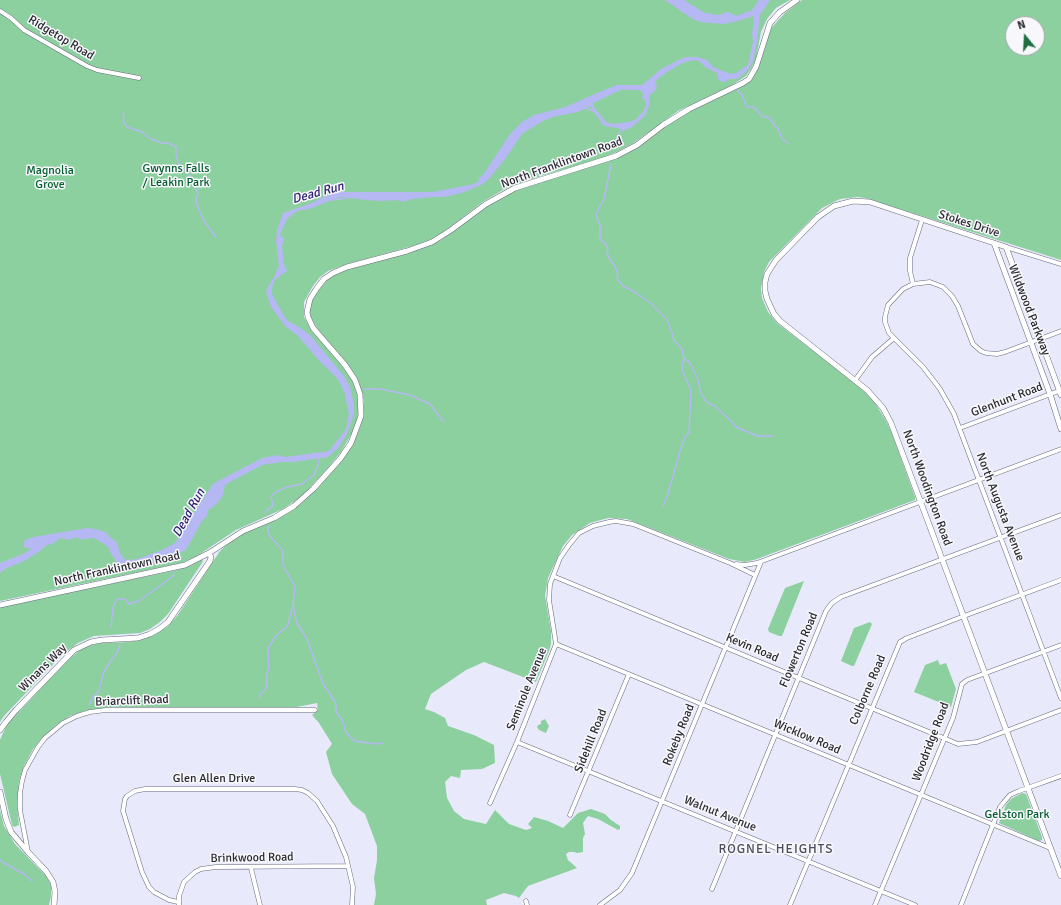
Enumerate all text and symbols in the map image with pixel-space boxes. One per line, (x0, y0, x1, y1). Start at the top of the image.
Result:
street label: Ridgetop Road (26, 13, 96, 63)
north arrow (1005, 16, 1045, 56)
text: N (1016, 18, 1027, 32)
street label: North Franklintown Road (499, 134, 625, 192)
park label: Gwynns Falls / Leakin Park (142, 162, 210, 190)
park label: Magnolia Grove (26, 164, 74, 192)
water label: Dead Run (290, 179, 346, 207)
street label: Stokes Drive (937, 207, 1001, 241)
street label: Wildwood Parkway (1005, 262, 1053, 358)
street label: Glenhunt Road (969, 380, 1045, 420)
street label: North Woodington Road (899, 428, 955, 548)
street label: North Augusta Avenue (973, 451, 1027, 563)
water label: Dead Run (169, 486, 209, 540)
street label: North Franklintown Road (53, 549, 181, 589)
street label: Flowerton Road (777, 610, 821, 690)
street label: Kevin Road (723, 630, 781, 666)
street label: Winans Way (16, 641, 70, 695)
street label: Seminole Avenue (504, 646, 550, 732)
street label: Colborne Road (847, 653, 889, 727)
street label: Briarclift Road (95, 693, 169, 709)
street label: Woodridge Road (909, 700, 953, 784)
street label: Rokeby Road (660, 702, 698, 768)
street label: Sidehill Road (572, 707, 610, 775)
street label: Wicklow Road (771, 716, 843, 758)
street label: Glen Allen Drive (173, 772, 255, 786)
street label: Walnut Avenue (682, 793, 758, 835)
park label: Gelston Park (984, 808, 1050, 822)
district label: ROGNEL HEIGHTS (719, 842, 833, 858)
street label: Brinkwood Road (210, 850, 294, 866)

